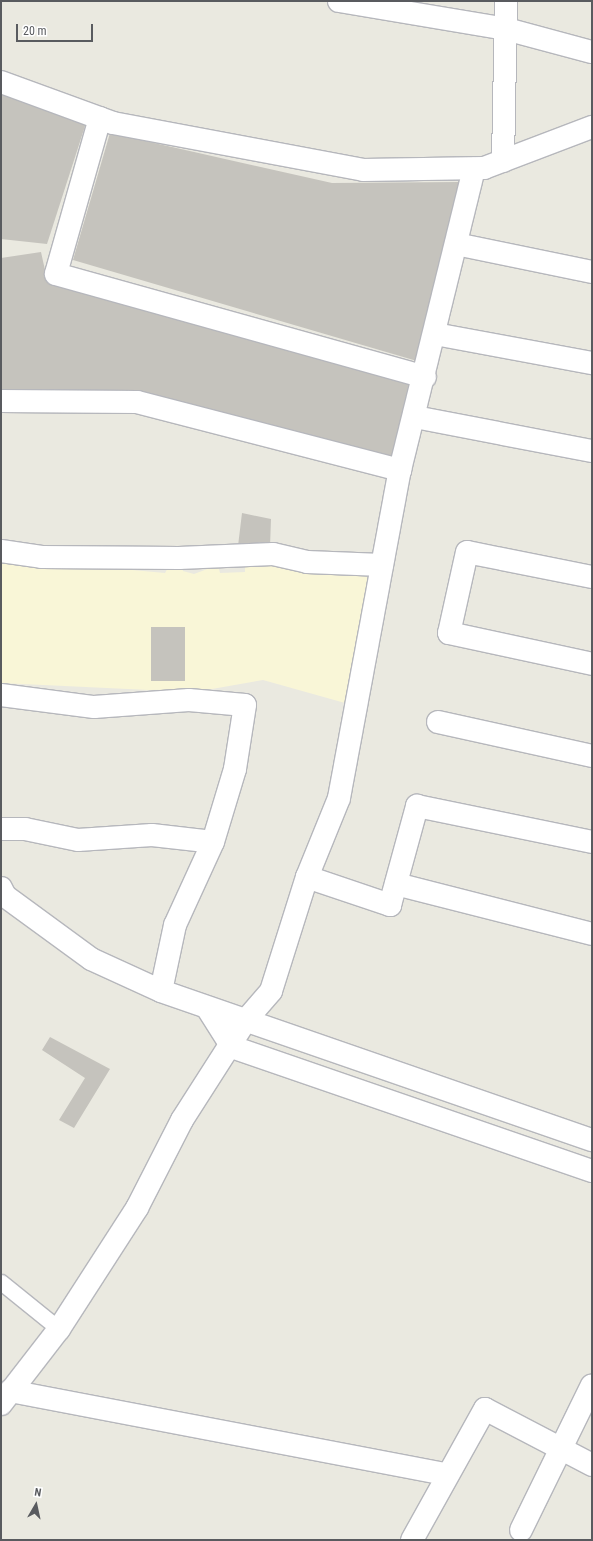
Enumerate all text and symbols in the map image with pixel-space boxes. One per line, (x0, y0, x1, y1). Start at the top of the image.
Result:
scale bar (18, 16, 95, 42)
text: 20 m (23, 24, 47, 38)
north arrow (16, 1485, 56, 1525)
text: N (34, 1486, 42, 1500)

